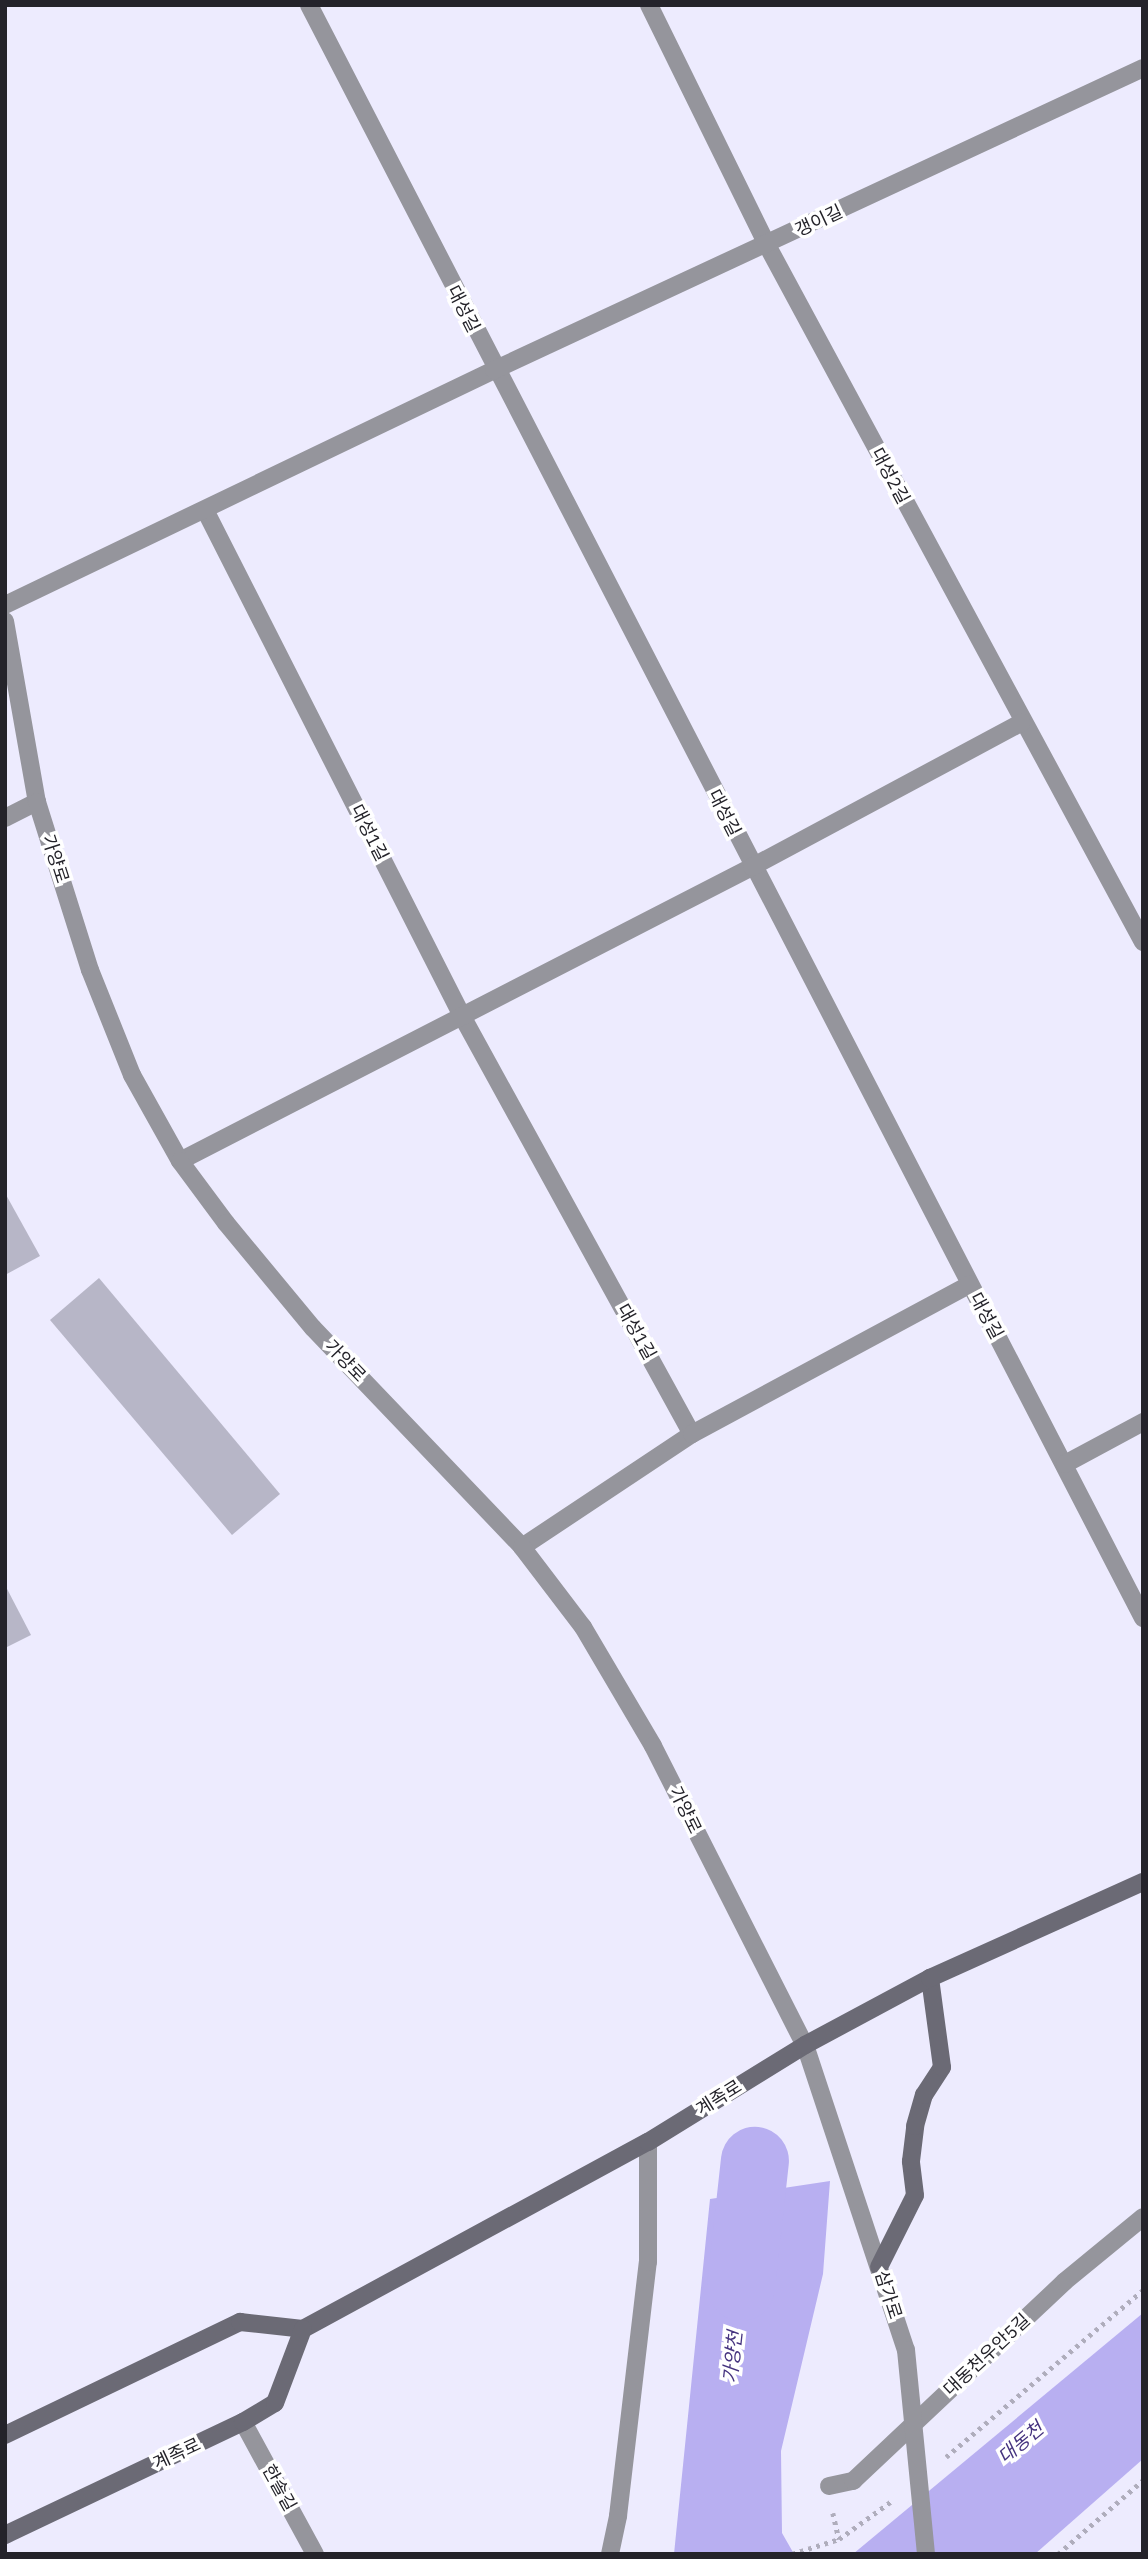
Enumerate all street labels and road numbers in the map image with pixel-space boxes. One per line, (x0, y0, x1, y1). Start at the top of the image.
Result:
street label: 갱이길 (792, 201, 846, 241)
street label: 대성길 (442, 282, 484, 336)
street label: 대성2길 (866, 444, 914, 508)
street label: 대성길 (703, 786, 745, 840)
street label: 대성1길 (346, 801, 392, 865)
street label: 가양로 (37, 832, 73, 886)
street label: 대성길 (965, 1289, 1007, 1343)
street label: 대성1길 (612, 1300, 660, 1364)
street label: 가양로 (320, 1336, 370, 1386)
street label: 가양로 (664, 1783, 706, 1837)
street label: 계족로 (692, 2076, 746, 2120)
street label: 삼가로 (870, 2268, 906, 2322)
street label: 대동천우안5길 (939, 2310, 1035, 2400)
street label: 계족로 (150, 2434, 204, 2474)
street label: 한솔길 (258, 2461, 300, 2515)

